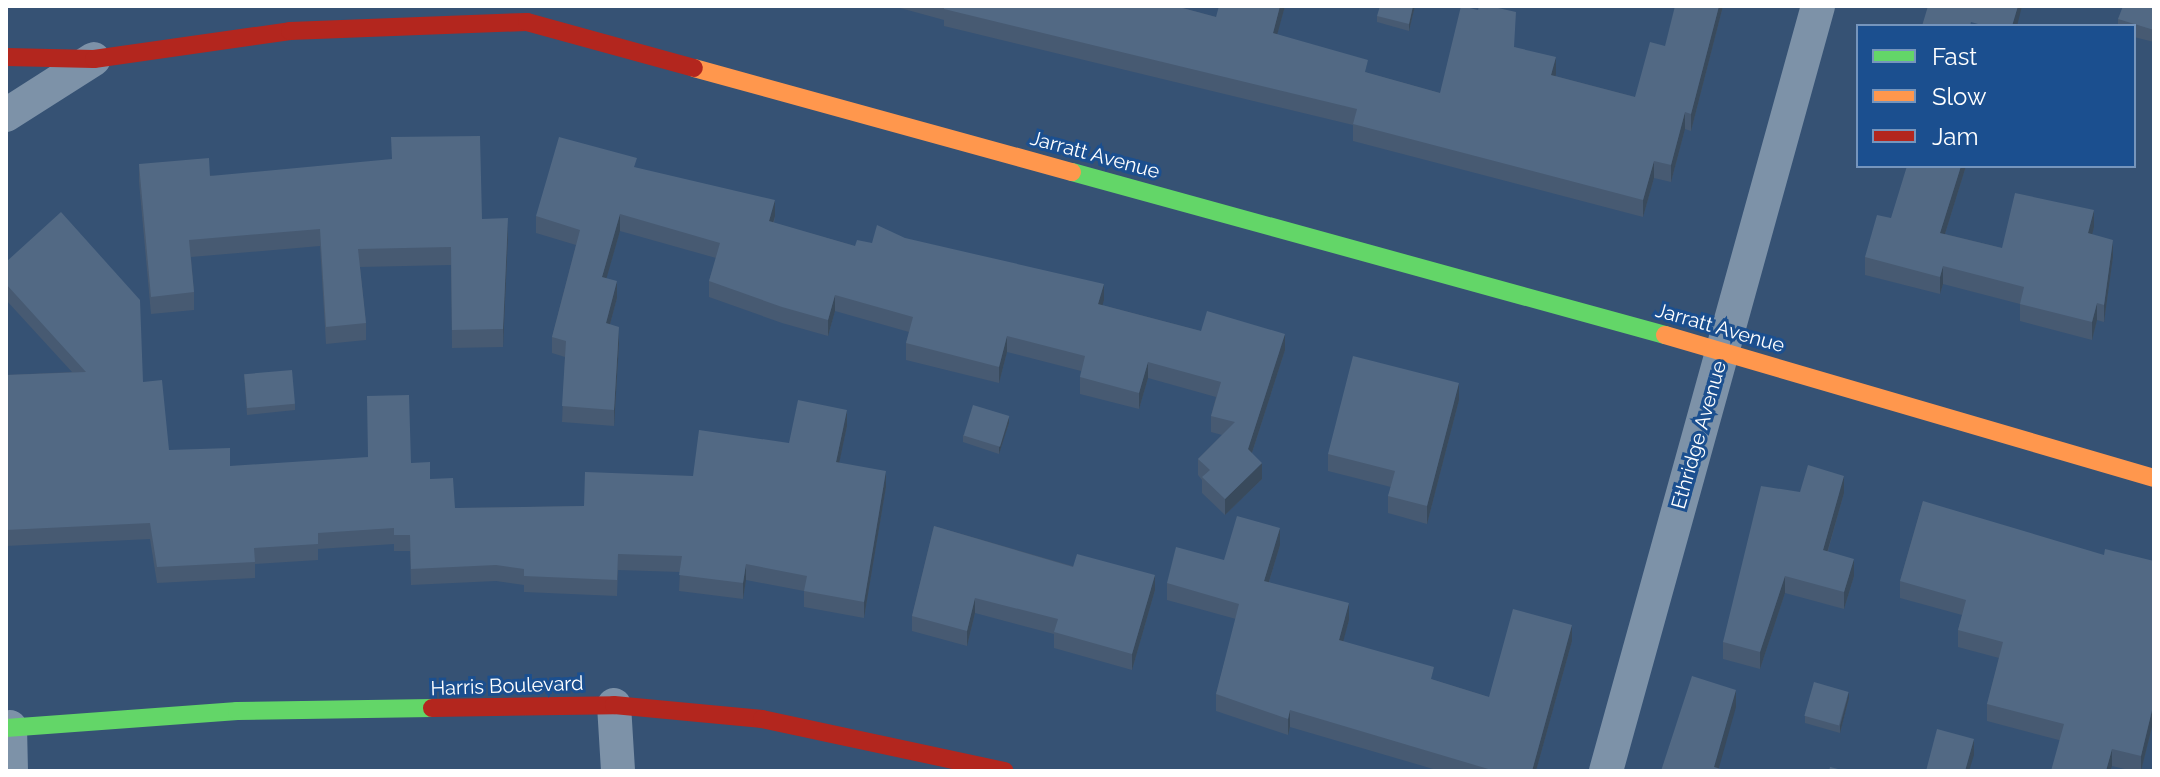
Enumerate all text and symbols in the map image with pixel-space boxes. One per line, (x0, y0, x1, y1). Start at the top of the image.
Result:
legend (1856, 24, 2136, 168)
text: Fast (1932, 42, 1977, 71)
text: Slow (1932, 82, 1986, 111)
text: Jam (1932, 122, 1978, 151)
street label: Jarratt Avenue (1027, 126, 1163, 184)
street label: Jarratt Avenue (1652, 298, 1788, 358)
street label: Ethridge Avenue (1666, 358, 1732, 512)
street label: Harris Boulevard (430, 671, 584, 701)

